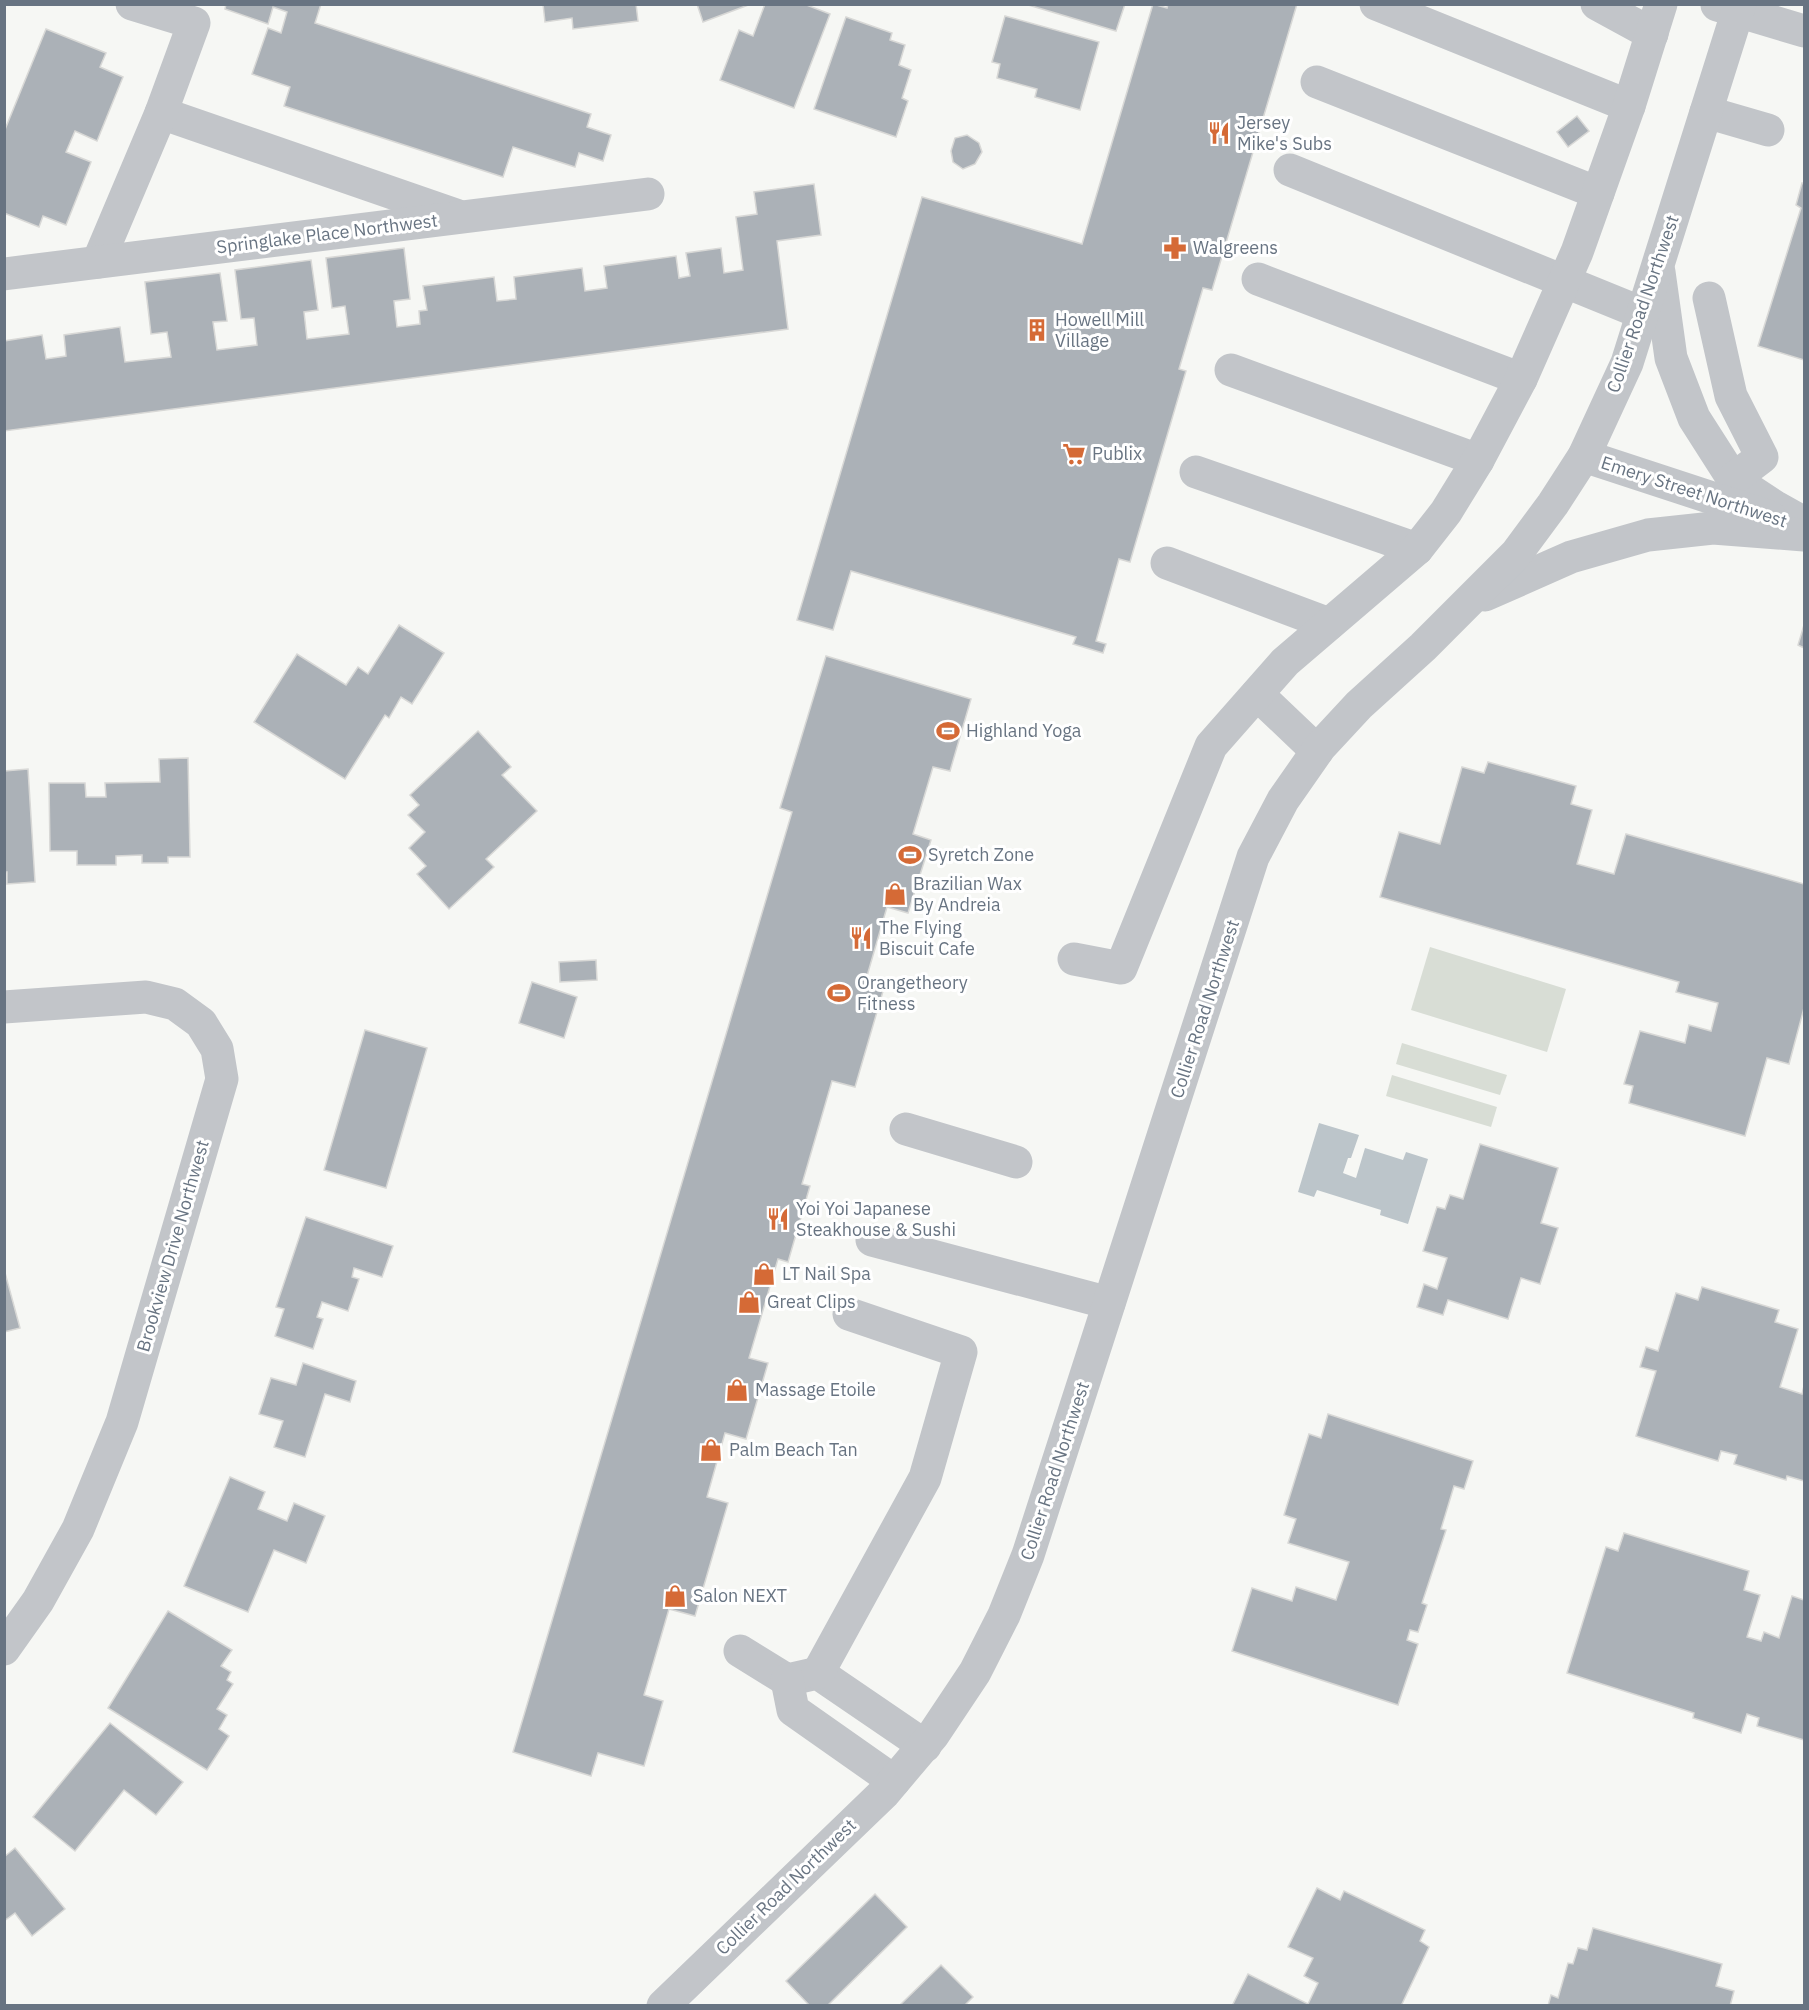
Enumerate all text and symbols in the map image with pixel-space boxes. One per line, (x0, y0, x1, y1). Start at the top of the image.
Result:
place label: Jersey Mike's Subs (1237, 111, 1332, 155)
restaurant icon: Jersey Mike's Subs (1206, 120, 1232, 146)
street label: Springlake Place Northwest (215, 209, 439, 258)
street label: Collier Road Northwest (1601, 212, 1684, 396)
pharmacy icon: Walgreens (1162, 235, 1188, 261)
place label: Walgreens (1193, 236, 1278, 259)
place label: Howell Mill Village (1055, 308, 1144, 352)
building icon: Howell Mill Village (1024, 317, 1050, 343)
supermarket icon: Publix (1061, 441, 1087, 467)
place label: Publix (1092, 442, 1142, 465)
street label: Emery Street Northwest (1598, 451, 1790, 532)
sports icon: Highland Yoga (935, 718, 961, 744)
place label: Highland Yoga (966, 719, 1082, 742)
sports icon: Syretch Zone (897, 842, 923, 868)
place label: Syretch Zone (928, 843, 1034, 866)
place label: Brazilian Wax By Andreia (913, 872, 1022, 916)
shop icon: Brazilian Wax By Andreia (882, 881, 908, 907)
place label: The Flying Biscuit Cafe (879, 916, 975, 960)
street label: Collier Road Northwest (1165, 917, 1244, 1101)
restaurant icon: The Flying Biscuit Cafe (848, 925, 874, 951)
place label: Orangetheory Fitness (857, 971, 968, 1015)
sports icon: Orangetheory Fitness (826, 980, 852, 1006)
street label: Brookview Drive Northwest (131, 1137, 214, 1354)
place label: Yoi Yoi Japanese Steakhouse & Sushi (796, 1197, 956, 1241)
restaurant icon: Yoi Yoi Japanese Steakhouse & Sushi (765, 1206, 791, 1232)
shop icon: LT Nail Spa (751, 1261, 777, 1287)
place label: LT Nail Spa (782, 1262, 871, 1285)
shop icon: Great Clips (736, 1289, 762, 1315)
place label: Great Clips (767, 1290, 856, 1313)
shop icon: Massage Etoile (724, 1377, 750, 1403)
place label: Massage Etoile (755, 1378, 876, 1401)
street label: Collier Road Northwest (1015, 1379, 1094, 1563)
shop icon: Palm Beach Tan (698, 1437, 724, 1463)
place label: Palm Beach Tan (729, 1438, 858, 1461)
shop icon: Salon NEXT (662, 1583, 688, 1609)
place label: Salon NEXT (693, 1584, 787, 1607)
street label: Collier Road Northwest (711, 1814, 861, 1960)

